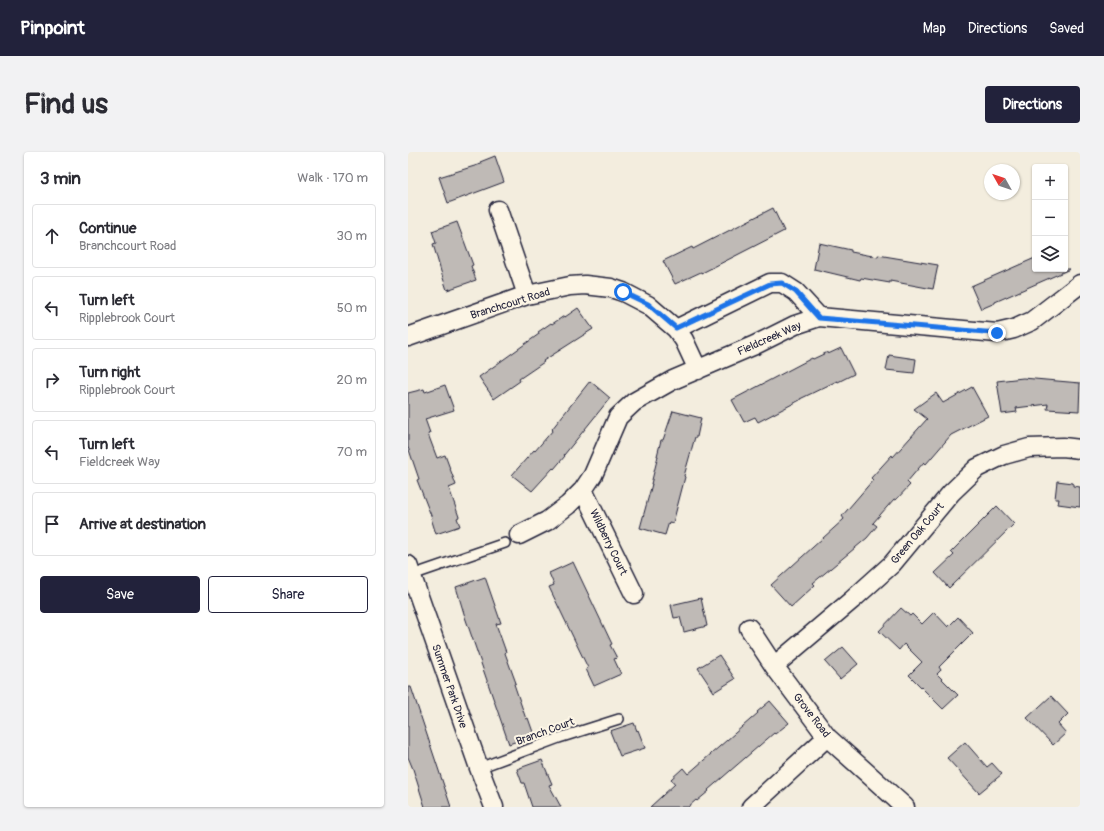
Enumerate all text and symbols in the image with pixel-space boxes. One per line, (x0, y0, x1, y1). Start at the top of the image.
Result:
text: Pinpoint (20, 16, 85, 40)
text: Map (923, 20, 946, 37)
text: Directions (968, 20, 1027, 37)
text: Saved (1049, 20, 1084, 37)
button: Directions (985, 86, 1080, 123)
text: Find us (24, 87, 108, 122)
north arrow (984, 164, 1020, 200)
map controls (1032, 164, 1068, 272)
button: + (1032, 164, 1068, 200)
text: 3 min (40, 168, 81, 189)
text: Walk · 170 m (297, 170, 368, 186)
button: − (1032, 200, 1068, 236)
text: Continue (79, 219, 137, 238)
icon: ahead (41, 225, 63, 247)
text: 30 m (337, 228, 367, 244)
button: layers (1032, 236, 1068, 272)
text: Branchcourt Road (79, 238, 176, 254)
route start (614, 283, 632, 301)
street label: Branchcourt Road (469, 285, 551, 322)
text: Turn left (79, 291, 135, 310)
icon: left (41, 297, 63, 319)
text: 50 m (337, 300, 367, 316)
text: Ripplebrook Court (79, 310, 175, 326)
street label: Fieldcreek Way (735, 319, 803, 358)
route end (988, 324, 1006, 342)
text: Turn right (79, 363, 140, 382)
icon: right (41, 369, 63, 391)
text: 20 m (336, 372, 367, 388)
text: Ripplebrook Court (79, 382, 175, 398)
text: Turn left (79, 435, 135, 454)
icon: left (41, 441, 63, 463)
text: 70 m (337, 444, 367, 460)
text: Fieldcreek Way (79, 454, 160, 470)
street label: Green Oak Court (888, 500, 947, 567)
street label: Wildberry Court (587, 507, 630, 578)
icon: arrive (41, 513, 63, 535)
text: Arrive at destination (79, 515, 206, 534)
button: Save (40, 576, 200, 613)
button: Share (208, 576, 368, 613)
street label: Summer Park Drive (429, 642, 470, 730)
street label: Grove Road (790, 691, 833, 740)
street label: Branch Court (514, 715, 577, 748)

